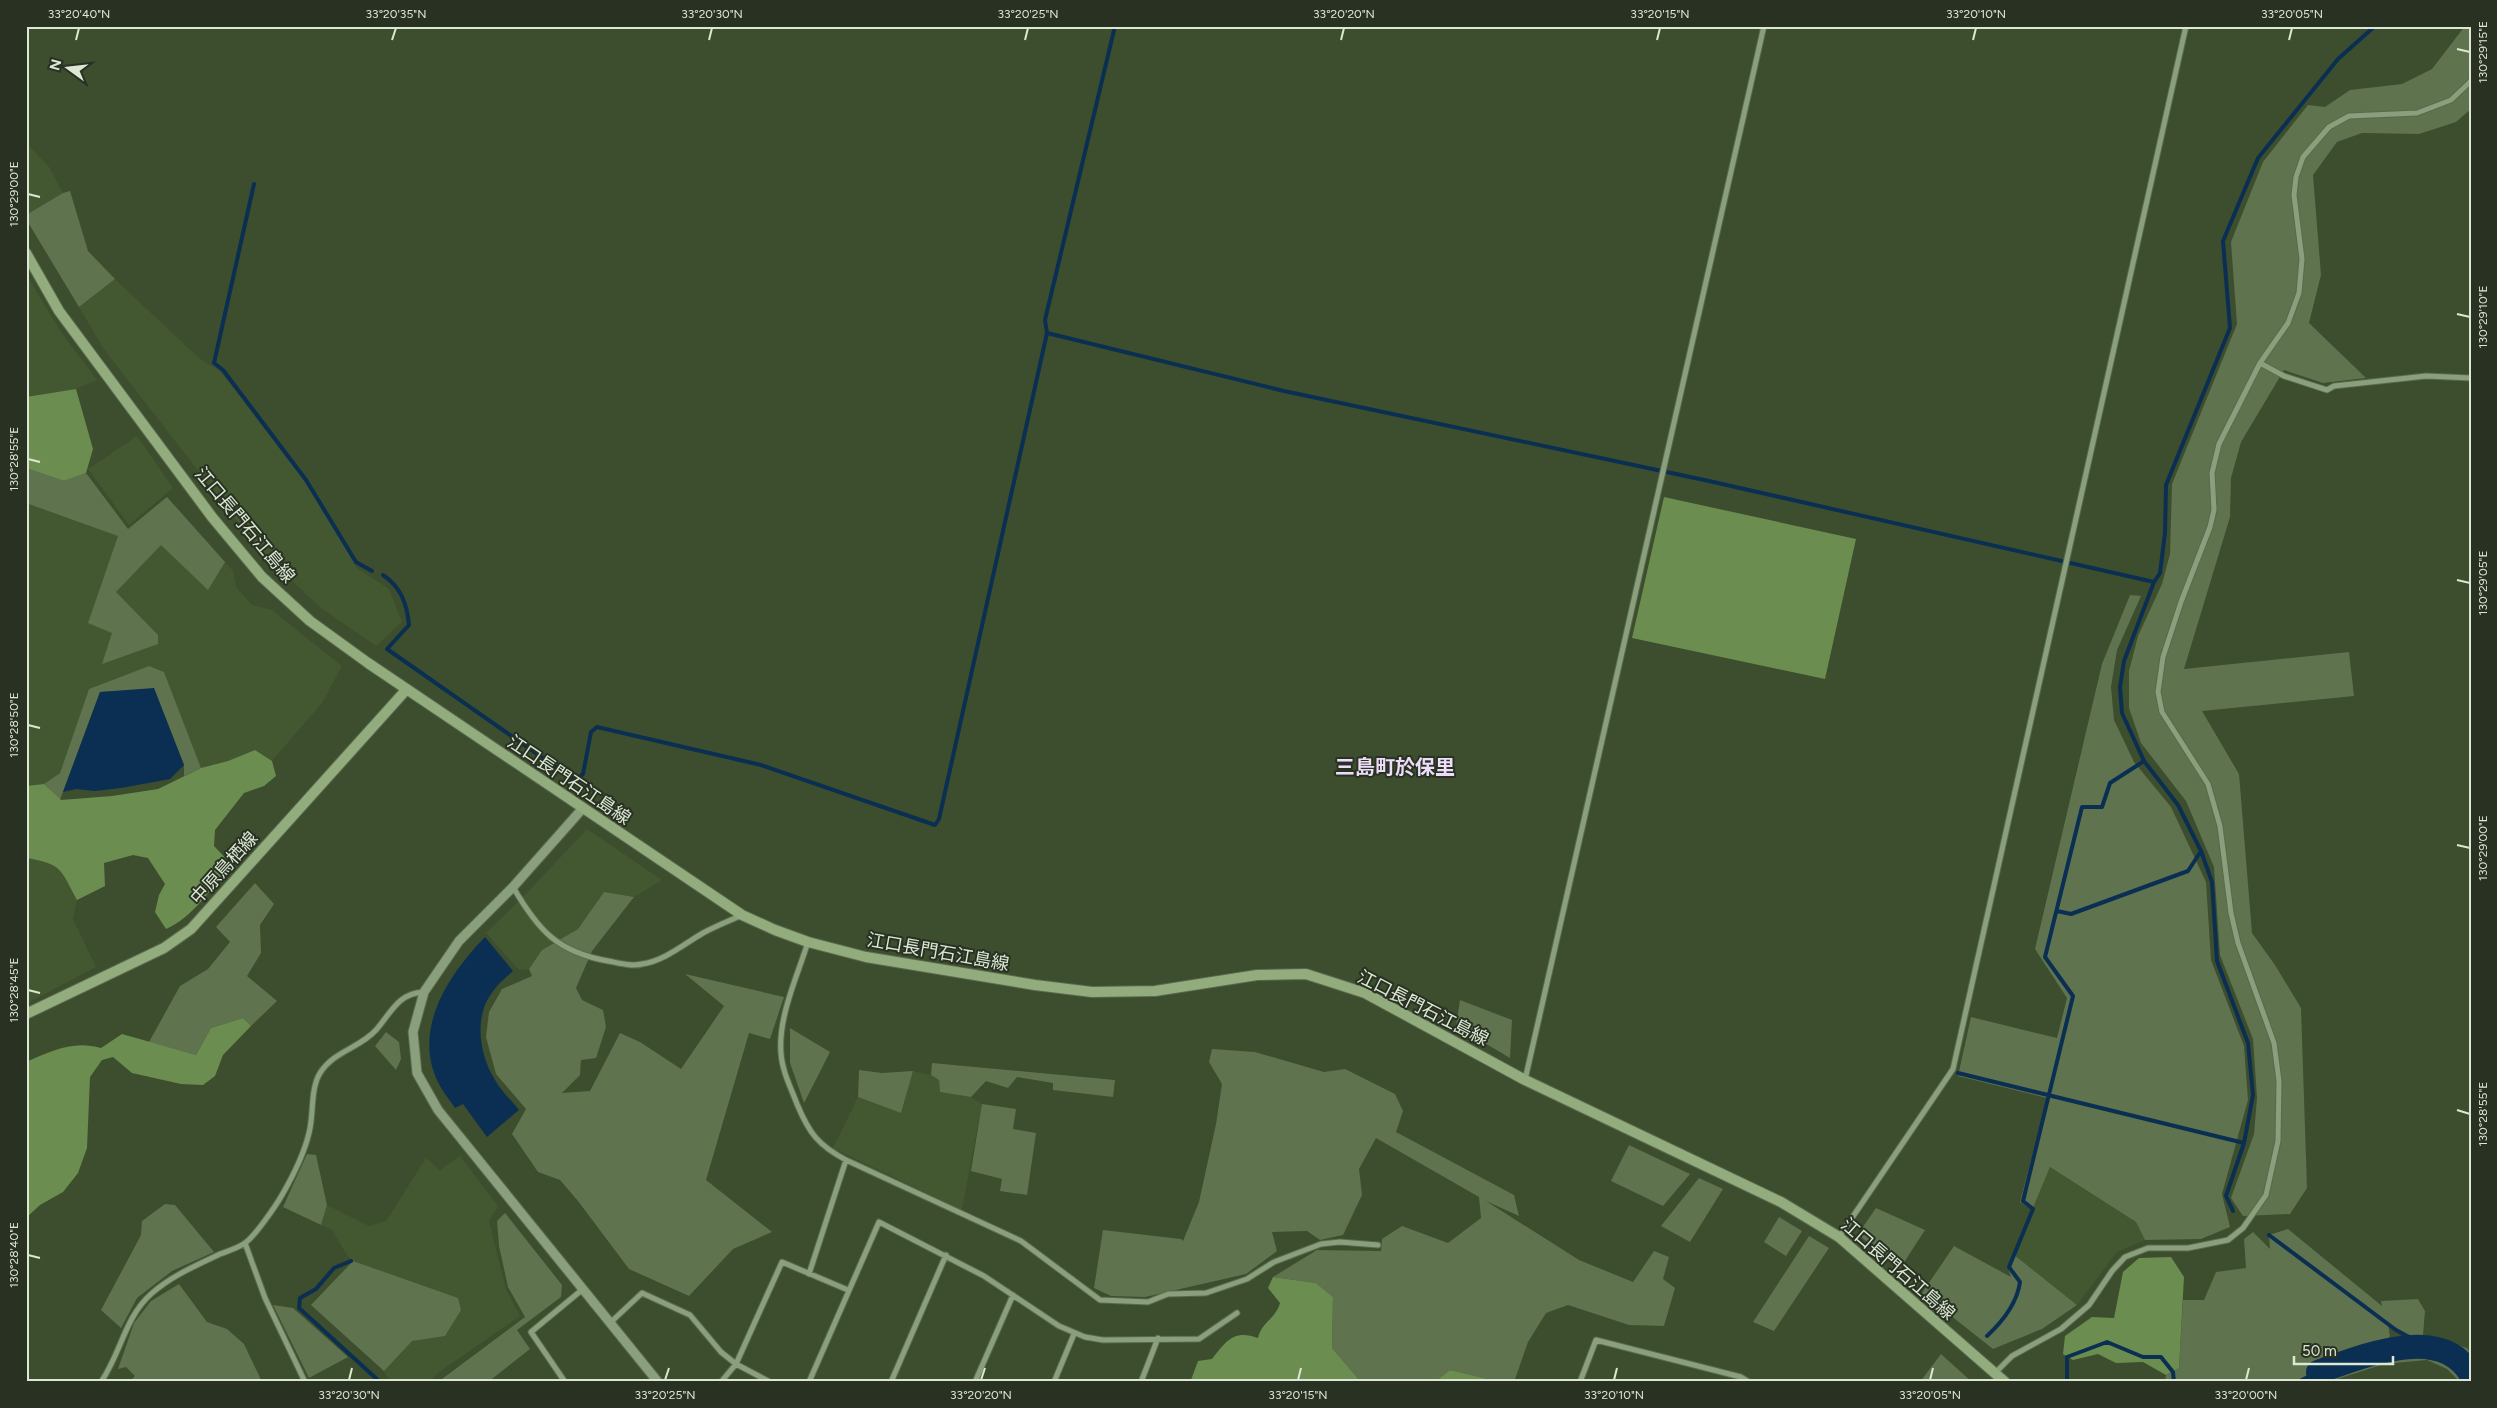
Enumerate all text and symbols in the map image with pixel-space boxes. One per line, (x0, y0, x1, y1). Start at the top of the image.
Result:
text: 33°20'40"N (48, 7, 110, 21)
text: 33°20'35"N (366, 7, 426, 21)
text: 33°20'30"N (681, 7, 743, 21)
text: 33°20'25"N (997, 7, 1059, 21)
text: 33°20'20"N (1313, 7, 1375, 21)
text: 33°20'15"N (1630, 7, 1690, 21)
text: 33°20'10"N (1946, 7, 2006, 21)
text: 33°20'05"N (2261, 7, 2323, 21)
text: 130°29'15"E (2476, 21, 2490, 83)
north arrow (42, 42, 92, 92)
text: N (46, 57, 66, 72)
text: 130°29'00"E (7, 161, 21, 227)
text: 130°29'10"E (2476, 285, 2490, 349)
text: 130°28'55"E (7, 427, 21, 491)
street label: 江口長門石江島線 (190, 463, 300, 587)
text: 130°29'05"E (2476, 550, 2490, 616)
text: 130°28'50"E (7, 692, 21, 758)
street label: 江口長門石江島線 (503, 731, 635, 829)
district label: 三島町於保里 (1335, 755, 1455, 779)
text: 130°29'00"E (2476, 815, 2490, 881)
street label: 中原鳥栖線 (186, 827, 262, 909)
street label: 江口長門石江島線 (865, 929, 1011, 975)
text: 130°28'45"E (7, 957, 21, 1023)
street label: 江口長門石江島線 (1354, 966, 1492, 1050)
text: 130°28'55"E (2476, 1082, 2490, 1146)
street label: 江口長門石江島線 (1836, 1213, 1960, 1325)
text: 130°28'40"E (7, 1222, 21, 1288)
scale bar (2294, 1333, 2393, 1365)
text: 50 m (2302, 1342, 2337, 1360)
text: 33°20'30"N (318, 1388, 380, 1402)
text: 33°20'25"N (634, 1388, 696, 1402)
text: 33°20'20"N (950, 1388, 1012, 1402)
text: 33°20'15"N (1268, 1388, 1328, 1402)
text: 33°20'10"N (1584, 1388, 1644, 1402)
text: 33°20'05"N (1899, 1388, 1961, 1402)
text: 33°20'00"N (2215, 1388, 2277, 1402)

